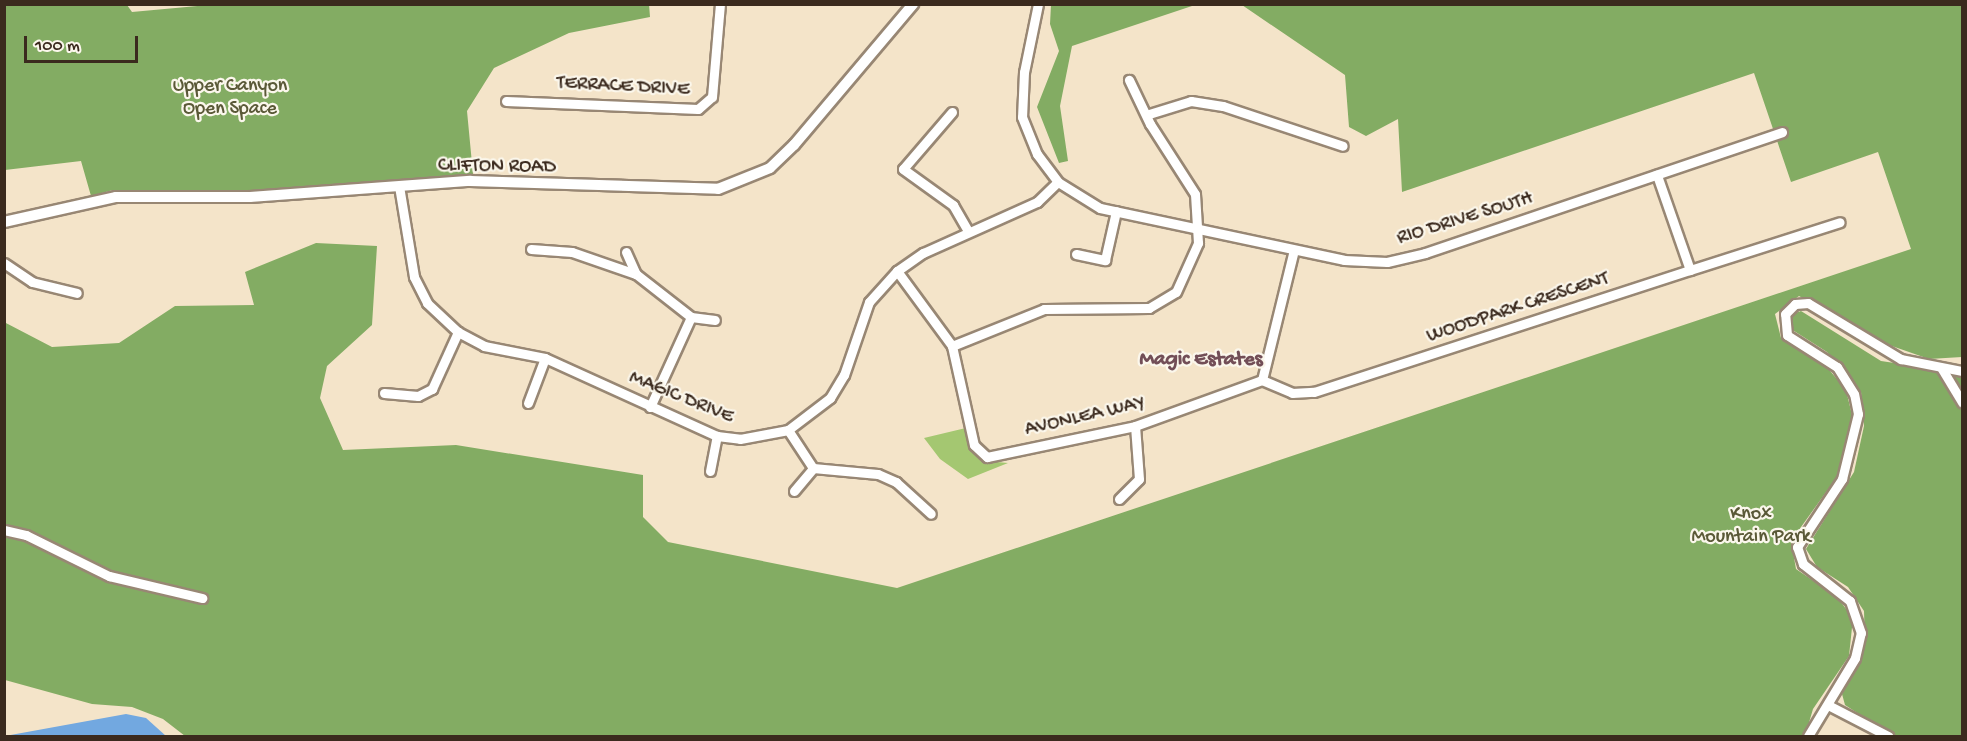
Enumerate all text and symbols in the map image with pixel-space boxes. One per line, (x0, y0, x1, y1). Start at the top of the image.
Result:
scale bar (27, 24, 141, 62)
text: 100 m (35, 36, 80, 57)
street label: TERRACE DRIVE (556, 72, 690, 102)
park label: Upper Canyon Open Space (173, 75, 287, 122)
street label: CLIFTON ROAD (438, 154, 556, 180)
street label: RIO DRIVE SOUTH (1394, 187, 1536, 251)
street label: WOODPARK CRESCENT (1424, 267, 1612, 349)
district label: Magic Estates (1139, 348, 1263, 374)
street label: MAGIC DRIVE (625, 366, 737, 430)
street label: AVONLEA WAY (1023, 392, 1147, 442)
park label: Knox Mountain Park (1691, 502, 1811, 549)

